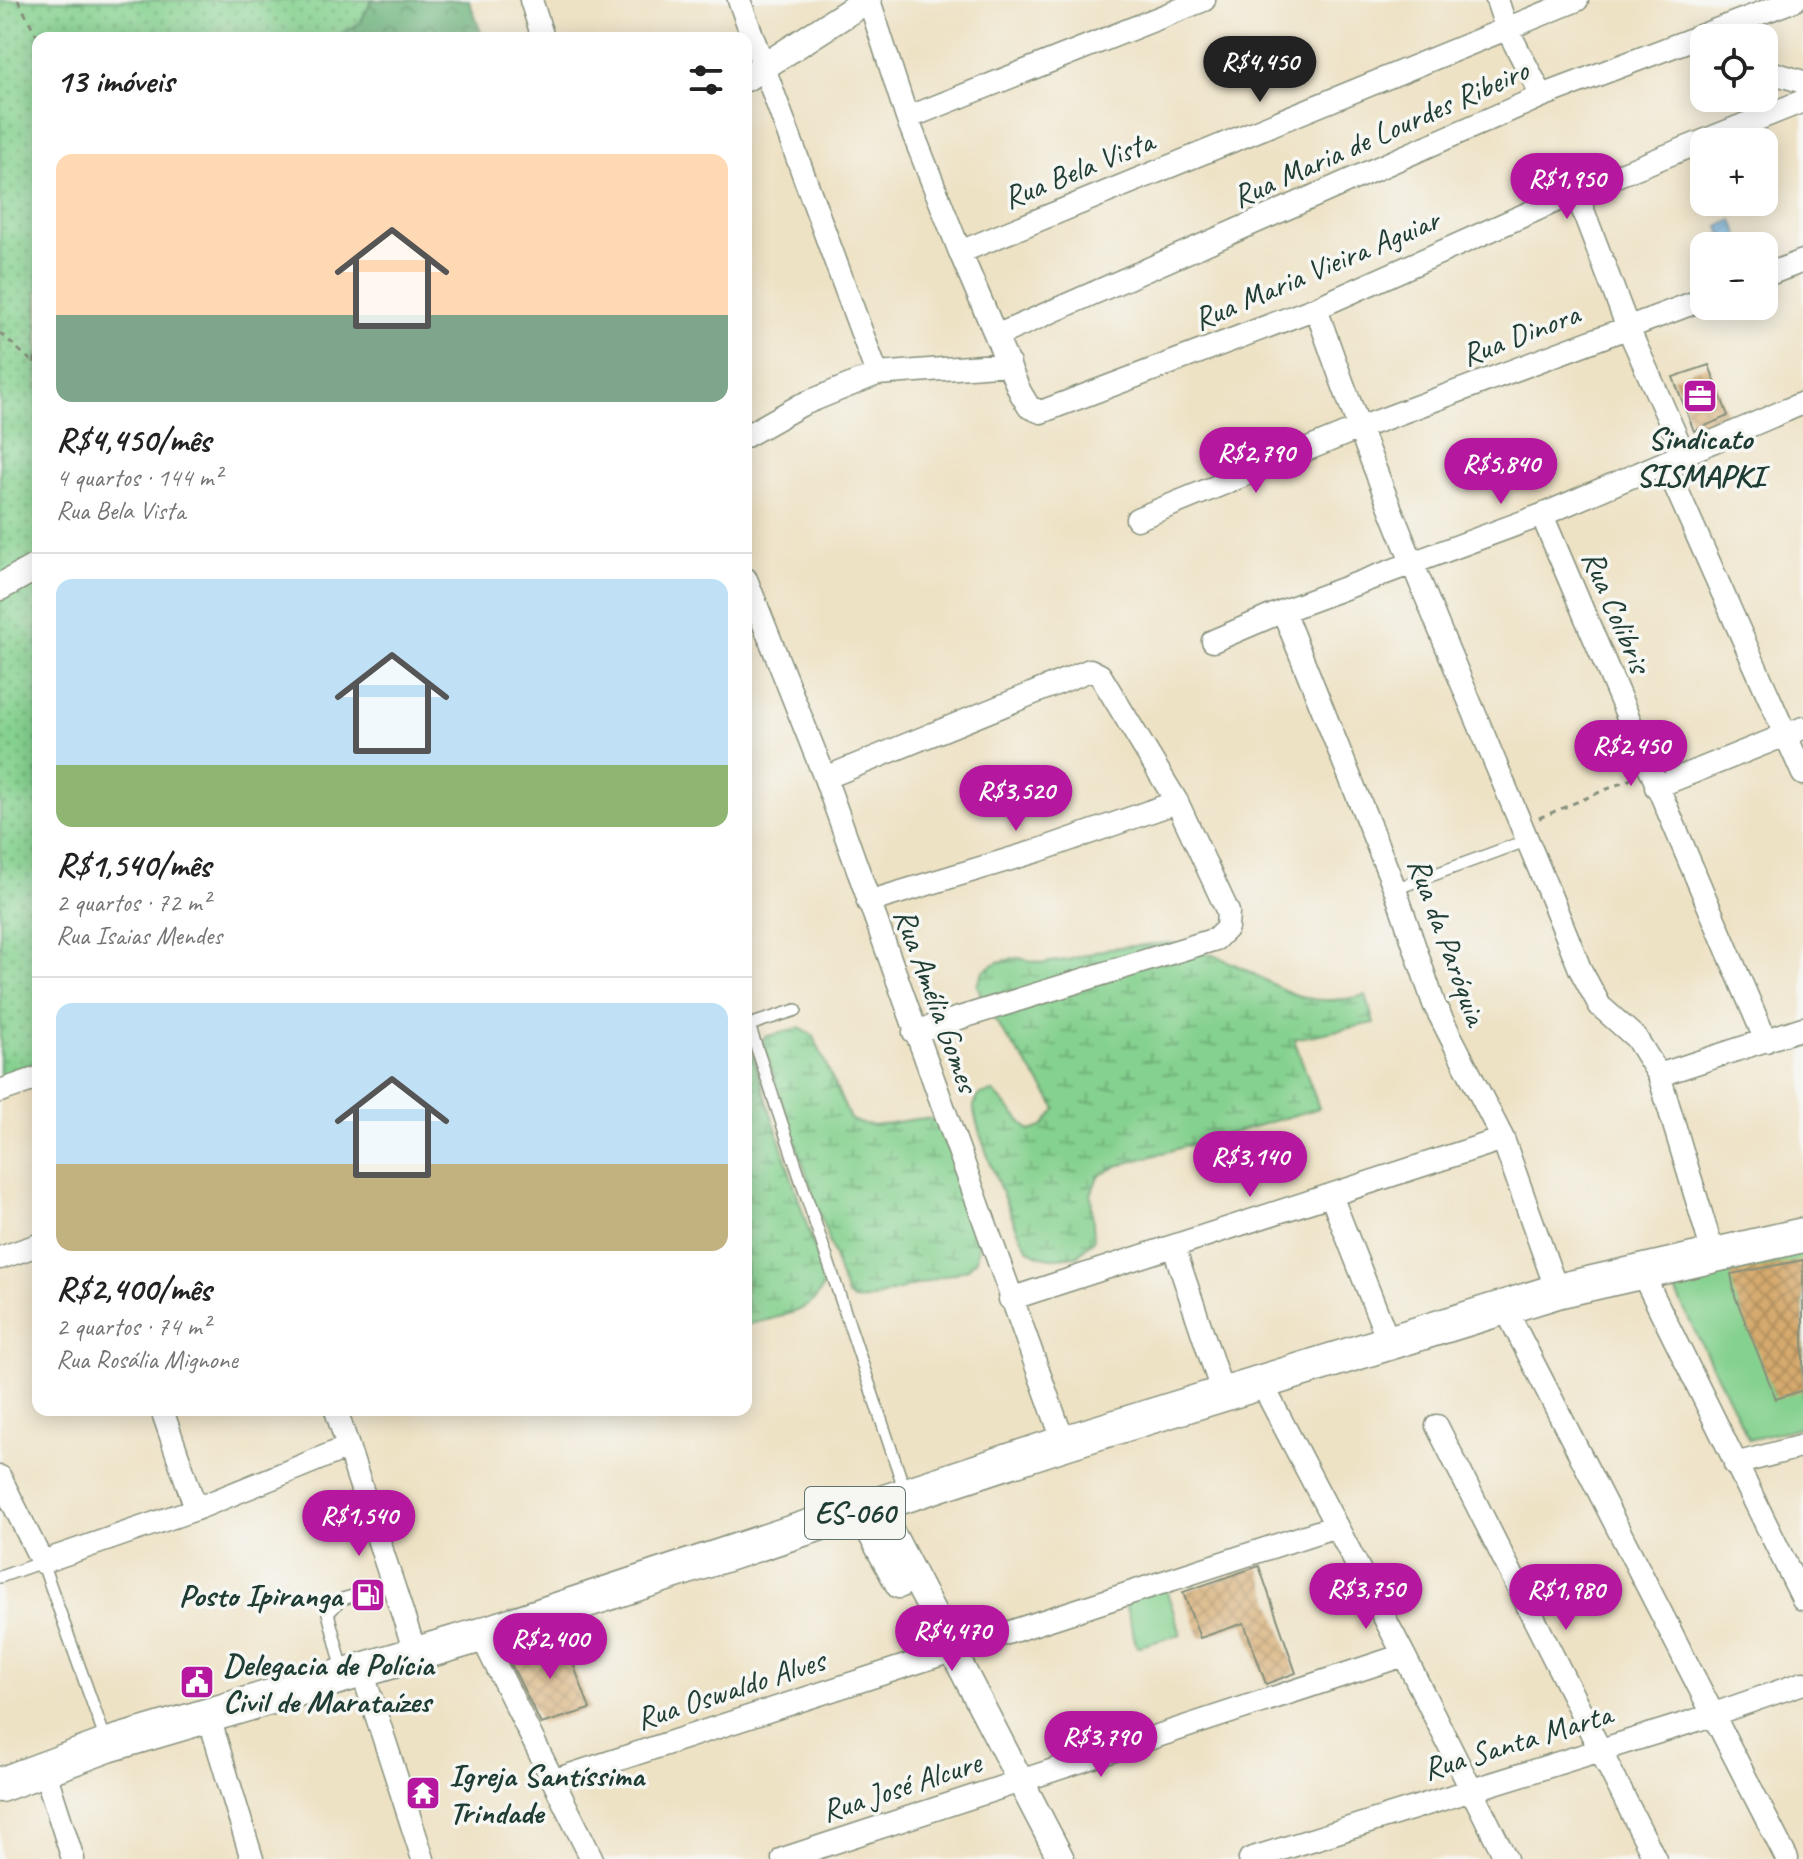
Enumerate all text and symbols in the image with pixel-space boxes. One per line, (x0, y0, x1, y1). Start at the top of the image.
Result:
map controls (1690, 24, 1778, 320)
button: locate (1690, 24, 1778, 112)
pin: R$4,450 (1186, 36, 1334, 104)
text: R$4,450 (1221, 45, 1299, 78)
street label: Rua Maria de Lourdes Ribeiro (1226, 49, 1536, 217)
icon: filters (684, 58, 728, 102)
text: 13 imóveis (56, 59, 174, 102)
street label: Rua Bela Vista (997, 120, 1162, 218)
button: + (1690, 128, 1778, 216)
pin: R$1,950 (1493, 153, 1641, 221)
text: R$1,950 (1528, 162, 1606, 195)
street label: Rua Maria Vieira Aguiar (1187, 198, 1448, 340)
icon: home (320, 206, 464, 350)
button: − (1690, 232, 1778, 320)
street label: Rua Dinora (1455, 292, 1587, 376)
office icon: Sindicato SISMAPKI (1681, 377, 1719, 415)
text: R$4,450/mês (56, 418, 211, 461)
place label: Sindicato SISMAPKI (1636, 418, 1771, 496)
pin: R$2,790 (1182, 427, 1330, 495)
text: R$2,790 (1217, 436, 1295, 469)
pin: R$5,840 (1427, 438, 1575, 506)
text: R$5,840 (1462, 447, 1540, 480)
text: 4 quartos · 144 m² (56, 461, 221, 494)
text: Rua Bela Vista (56, 494, 185, 527)
street label: Rua Colibris (1572, 544, 1662, 681)
icon: home (320, 631, 464, 775)
pin: R$2,450 (1557, 720, 1705, 788)
text: R$2,450 (1592, 729, 1670, 762)
pin: R$3,520 (942, 765, 1090, 833)
text: R$3,520 (977, 774, 1055, 807)
text: R$1,540/mês (56, 843, 211, 886)
street label: Rua da Paróquia (1398, 852, 1498, 1033)
text: 2 quartos · 72 m² (56, 886, 210, 919)
street label: Rua Amélia Gomes (884, 903, 990, 1101)
text: Rua Isaias Mendes (56, 919, 222, 952)
icon: home (320, 1055, 464, 1199)
pin: R$3,140 (1176, 1131, 1324, 1199)
text: R$3,140 (1211, 1140, 1289, 1173)
text: R$2,400/mês (56, 1267, 211, 1310)
text: 2 quartos · 74 m² (56, 1310, 210, 1343)
text: Rua Rosália Mignone (56, 1343, 238, 1376)
road number: ES-060 (805, 1487, 905, 1539)
pin: R$1,540 (285, 1490, 433, 1558)
text: R$1,540 (320, 1499, 398, 1532)
pin: R$3,750 (1292, 1563, 1440, 1631)
pin: R$1,980 (1492, 1564, 1640, 1632)
text: R$3,750 (1327, 1572, 1405, 1605)
text: R$1,980 (1527, 1573, 1605, 1606)
place label: Posto Ipiranga (179, 1575, 345, 1616)
fuel station icon: Posto Ipiranga (349, 1576, 387, 1614)
pin: R$4,470 (878, 1605, 1026, 1673)
pin: R$2,400 (476, 1613, 624, 1681)
text: R$4,470 (913, 1614, 991, 1647)
text: R$2,400 (511, 1622, 589, 1655)
street label: Rua Oswaldo Alves (631, 1639, 833, 1739)
place label: Delegacia de Polícia Civil de Marataízes (223, 1644, 436, 1722)
public building icon: Delegacia de Polícia Civil de Marataízes (178, 1663, 216, 1701)
street label: Rua Santa Marta (1418, 1693, 1619, 1790)
pin: R$3,790 (1027, 1711, 1175, 1779)
text: R$3,790 (1062, 1720, 1140, 1753)
street label: Rua José Alcure (816, 1741, 989, 1832)
place label: Igreja Santíssima Trindade (449, 1755, 647, 1833)
temple icon: Igreja Santíssima Trindade (404, 1774, 442, 1812)

